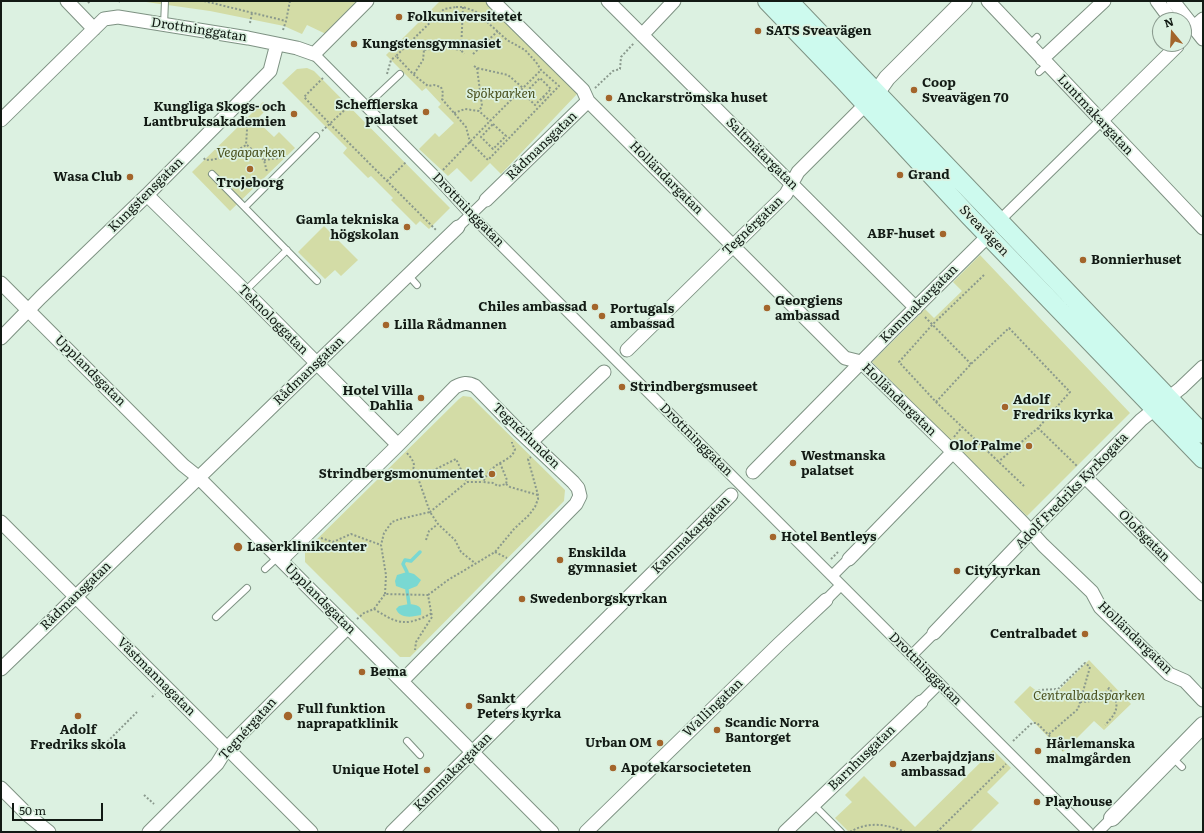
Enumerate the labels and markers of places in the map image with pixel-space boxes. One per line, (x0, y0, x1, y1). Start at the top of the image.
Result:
place label: Folkuniversitetet (407, 9, 522, 25)
marker: Folkuniversitetet (394, 12, 404, 22)
place label: SATS Sveavägen (766, 23, 871, 39)
marker: SATS Sveavägen (753, 26, 763, 36)
place label: Kungstensgymnasiet (362, 36, 501, 52)
marker: Kungstensgymnasiet (349, 39, 359, 49)
place label: Coop Sveavägen 70 (922, 75, 1009, 106)
marker: Coop Sveavägen 70 (909, 85, 919, 95)
place label: Anckarströmska huset (617, 90, 768, 106)
marker: Anckarströmska huset (604, 93, 614, 103)
place label: Schefflerska palatset (335, 97, 418, 128)
place label: Kungliga Skogs- och Lantbruksakademien (143, 99, 286, 130)
marker: Schefflerska palatset (421, 107, 431, 117)
marker: Kungliga Skogs- och Lantbruksakademien (289, 109, 299, 119)
marker: Trojeborg (245, 164, 255, 174)
place label: Grand (908, 167, 950, 183)
place label: Wasa Club (53, 169, 122, 185)
marker: Grand (895, 170, 905, 180)
marker: Wasa Club (125, 172, 135, 182)
place label: Trojeborg (216, 175, 284, 191)
place label: Gamla tekniska högskolan (296, 212, 399, 243)
marker: Gamla tekniska högskolan (402, 222, 412, 232)
place label: ABF-huset (867, 226, 935, 242)
marker: ABF-huset (938, 229, 948, 239)
place label: Bonnierhuset (1091, 252, 1182, 268)
marker: Bonnierhuset (1078, 255, 1088, 265)
place label: Georgiens ambassad (775, 293, 843, 324)
place label: Chiles ambassad (478, 299, 587, 315)
place label: Portugals ambassad (610, 301, 675, 332)
marker: Chiles ambassad (590, 302, 600, 312)
marker: Georgiens ambassad (762, 303, 772, 313)
marker: Portugals ambassad (597, 311, 607, 321)
place label: Lilla Rådmannen (394, 317, 507, 333)
marker: Lilla Rådmannen (381, 320, 391, 330)
place label: Strindbergsmuseet (630, 379, 758, 395)
marker: Strindbergsmuseet (617, 382, 627, 392)
place label: Hotel Villa Dahlia (343, 383, 413, 414)
place label: Adolf Fredriks kyrka (1013, 392, 1113, 423)
marker: Hotel Villa Dahlia (416, 393, 426, 403)
marker: Adolf Fredriks kyrka (1000, 402, 1010, 412)
place label: Olof Palme (949, 438, 1021, 454)
marker: Olof Palme (1024, 441, 1034, 451)
place label: Westmanska palatset (801, 448, 886, 479)
marker: Westmanska palatset (788, 458, 798, 468)
place label: Strindbergsmonumentet (319, 466, 484, 482)
marker: Strindbergsmonumentet (487, 469, 497, 479)
place label: Hotel Bentleys (781, 529, 877, 545)
marker: Hotel Bentleys (768, 532, 778, 542)
place label: Laserklinikcenter (247, 539, 367, 555)
marker: Laserklinikcenter (232, 541, 244, 553)
place label: Enskilda gymnasiet (568, 545, 637, 576)
marker: Enskilda gymnasiet (555, 555, 565, 565)
place label: Citykyrkan (965, 563, 1040, 579)
marker: Citykyrkan (952, 566, 962, 576)
place label: Swedenborgskyrkan (530, 591, 667, 607)
marker: Swedenborgskyrkan (517, 594, 527, 604)
place label: Centralbadet (990, 626, 1077, 642)
marker: Centralbadet (1080, 629, 1090, 639)
place label: Bema (370, 664, 407, 680)
marker: Bema (357, 667, 367, 677)
place label: Sankt Peters kyrka (477, 691, 561, 722)
place label: Full funktion naprapatklinik (297, 701, 398, 732)
marker: Sankt Peters kyrka (464, 701, 474, 711)
marker: Full funktion naprapatklinik (282, 710, 294, 722)
marker: Adolf Fredriks skola (73, 711, 83, 721)
place label: Scandic Norra Bantorget (725, 715, 819, 746)
place label: Adolf Fredriks skola (30, 722, 126, 753)
marker: Scandic Norra Bantorget (712, 725, 722, 735)
place label: Urban OM (585, 735, 652, 751)
place label: Hårlemanska malmgården (1046, 736, 1135, 767)
marker: Urban OM (655, 738, 665, 748)
marker: Hårlemanska malmgården (1033, 746, 1043, 756)
place label: Azerbajdzjans ambassad (901, 749, 995, 780)
marker: Azerbajdzjans ambassad (888, 759, 898, 769)
place label: Apotekarsocieteten (621, 760, 751, 776)
place label: Unique Hotel (332, 762, 419, 778)
marker: Apotekarsocieteten (608, 763, 618, 773)
marker: Unique Hotel (422, 765, 432, 775)
place label: Playhouse (1045, 794, 1112, 810)
marker: Playhouse (1032, 797, 1042, 807)

